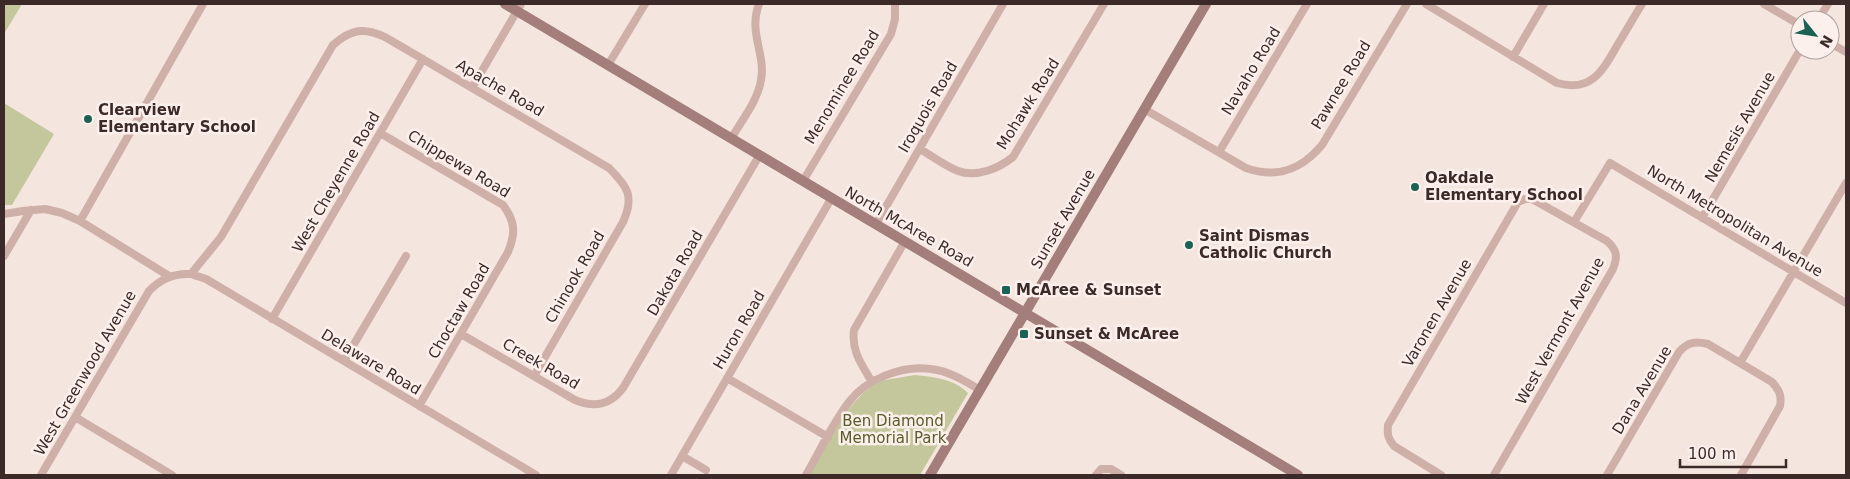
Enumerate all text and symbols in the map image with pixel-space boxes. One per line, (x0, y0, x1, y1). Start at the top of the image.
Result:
north arrow (1790, 10, 1840, 60)
street label: Navaho Road (1218, 24, 1284, 118)
street label: Menominee Road (801, 27, 883, 147)
text: N (1816, 32, 1836, 51)
street label: Pawnee Road (1307, 37, 1375, 133)
street label: Mohawk Road (993, 55, 1063, 153)
street label: Apache Road (453, 56, 547, 120)
street label: Iroquois Road (895, 58, 961, 156)
street label: Nemesis Avenue (1701, 69, 1779, 185)
place label: Clearview Elementary School (98, 101, 256, 136)
street label: West Cheyenne Road (288, 108, 384, 256)
marker: Clearview Elementary School (82, 113, 94, 125)
street label: Chippewa Road (405, 126, 513, 202)
street label: North Metropolitan Avenue (1644, 161, 1826, 281)
street label: Sunset Avenue (1027, 166, 1099, 272)
place label: Oakdale Elementary School (1425, 169, 1583, 204)
marker: Oakdale Elementary School (1409, 181, 1421, 193)
street label: North McAree Road (842, 183, 976, 271)
street label: Dakota Road (643, 227, 707, 319)
place label: Saint Dismas Catholic Church (1199, 227, 1332, 262)
street label: Chinook Road (541, 228, 609, 326)
marker: Saint Dismas Catholic Church (1183, 239, 1195, 251)
street label: West Vermont Avenue (1512, 254, 1608, 408)
street label: Varonen Avenue (1399, 256, 1475, 370)
street label: Choctaw Road (424, 260, 494, 362)
place label: McAree & Sunset (1016, 281, 1161, 299)
marker: McAree & Sunset (1000, 284, 1012, 296)
street label: West Greenwood Avenue (30, 287, 140, 459)
street label: Huron Road (709, 288, 769, 372)
street label: Delaware Road (318, 325, 424, 399)
place label: Sunset & McAree (1034, 325, 1179, 343)
marker: Sunset & McAree (1018, 328, 1030, 340)
street label: Creek Road (499, 335, 583, 393)
street label: Dana Avenue (1609, 343, 1675, 437)
park label: Ben Diamond Memorial Park (840, 412, 947, 447)
scale bar (1680, 436, 1786, 468)
text: 100 m (1688, 445, 1736, 463)

